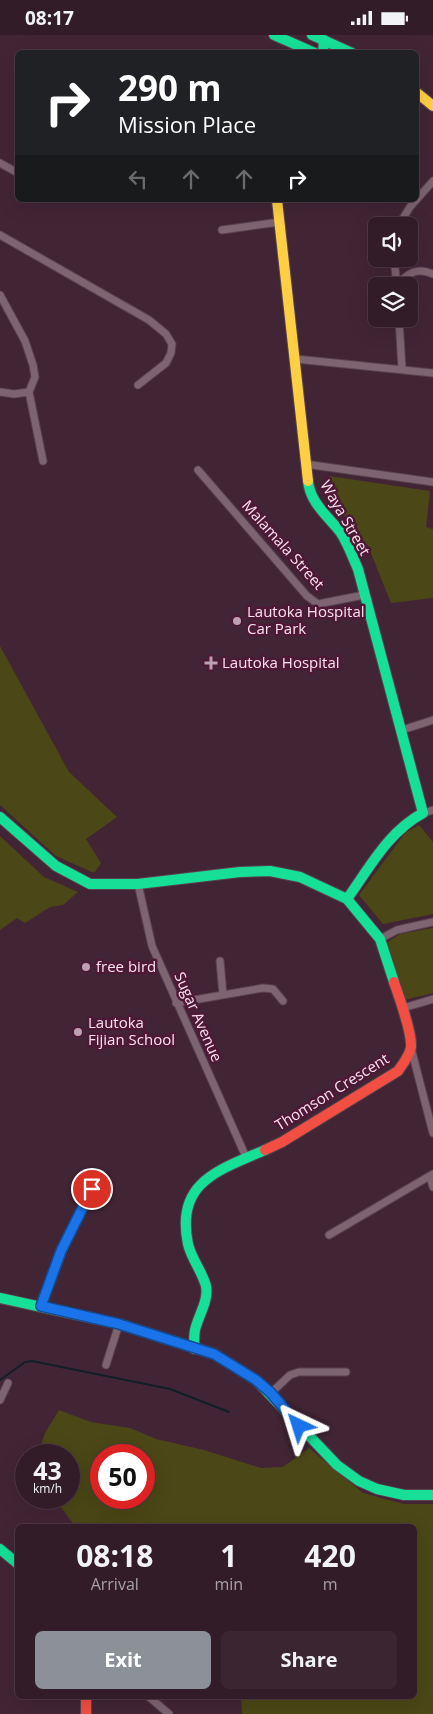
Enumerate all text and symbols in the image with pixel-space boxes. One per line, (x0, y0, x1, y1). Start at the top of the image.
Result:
text: 08:17 (25, 5, 74, 31)
text: 290 m (118, 64, 222, 111)
icon: right (35, 70, 100, 135)
text: Mission Place (118, 109, 256, 139)
icon: left (124, 165, 152, 193)
icon: ahead (177, 165, 205, 193)
icon: ahead (230, 165, 258, 193)
icon: right (283, 165, 311, 193)
map controls (368, 217, 418, 327)
button: sound (368, 217, 418, 267)
button: layers (368, 277, 418, 327)
street label: Waya Street (316, 476, 375, 559)
street label: Malamala Street (238, 495, 329, 593)
place label: Lautoka Hospital Car Park (247, 601, 365, 638)
marker: Lautoka Hospital Car Park (231, 615, 243, 627)
place label: Lautoka Hospital (222, 652, 340, 672)
marker: Lautoka Hospital (204, 656, 218, 670)
place label: free bird (96, 956, 156, 976)
marker: free bird (80, 961, 92, 973)
street label: Sugar Avenue (170, 969, 228, 1065)
place label: Lautoka Fijian School (88, 1012, 175, 1049)
marker: Lautoka Fijian School (72, 1026, 84, 1038)
street label: Thomson Crescent (271, 1048, 392, 1134)
pin (71, 1168, 113, 1210)
icon: arrive (78, 1175, 106, 1203)
position arrow (272, 1399, 324, 1451)
speed limit sign: 50 (90, 1444, 155, 1509)
text: 43 (33, 1453, 62, 1487)
text: km/h (33, 1480, 62, 1497)
text: 08:18 (76, 1535, 153, 1576)
text: 1 (220, 1535, 237, 1576)
text: 420 (304, 1535, 356, 1576)
text: Arrival (91, 1573, 139, 1595)
text: min (215, 1573, 243, 1595)
text: m (323, 1573, 338, 1595)
button: Exit (35, 1631, 211, 1689)
button: Share (221, 1631, 397, 1689)

